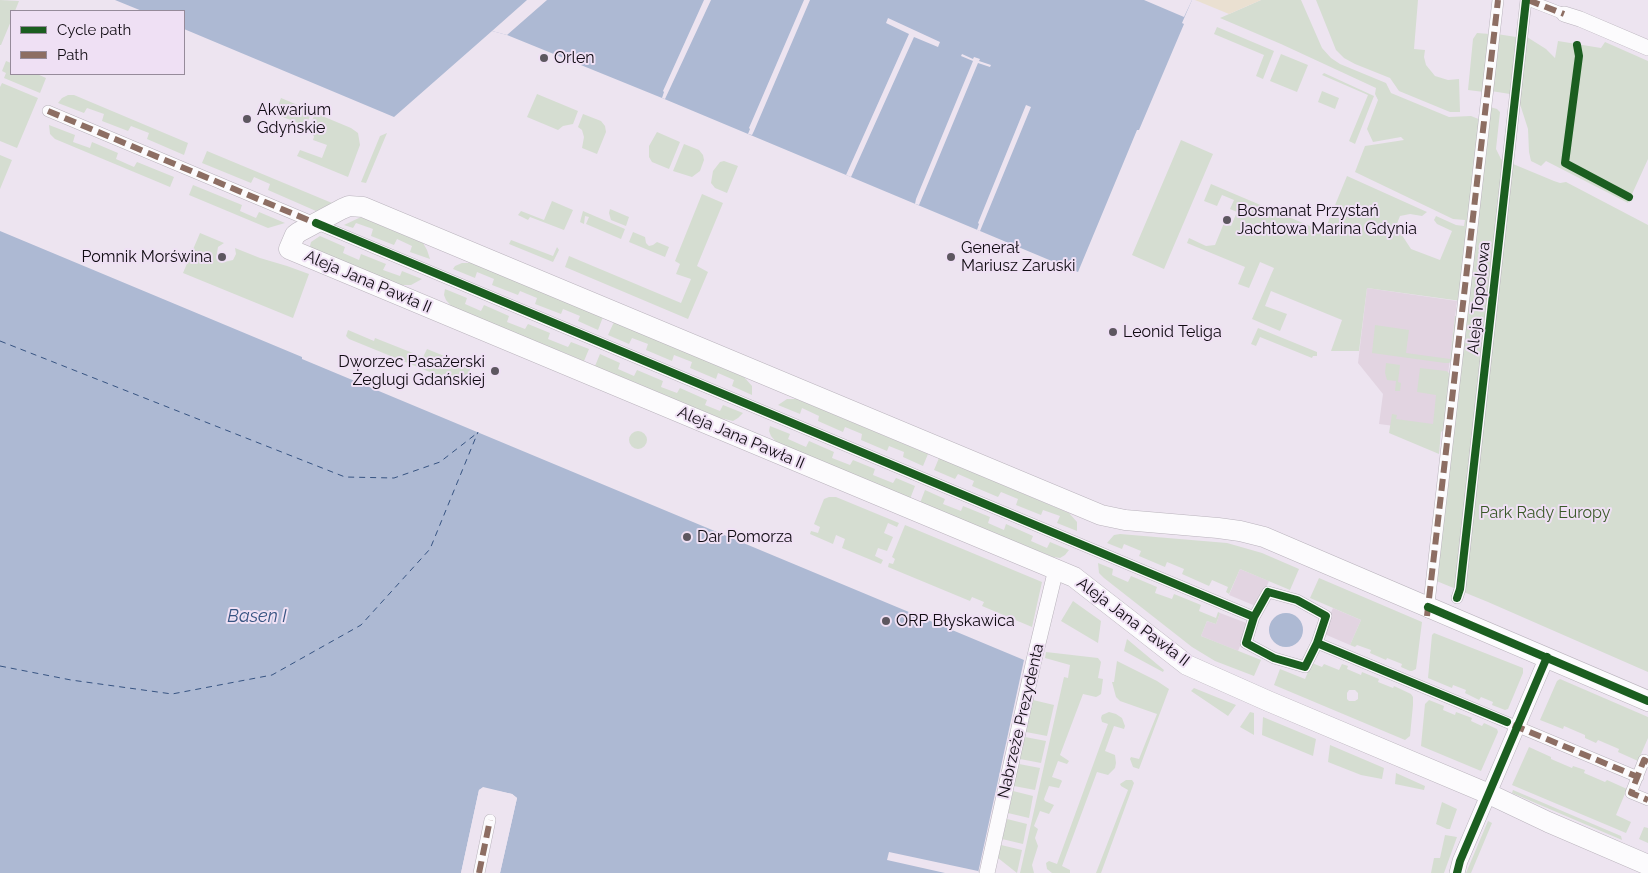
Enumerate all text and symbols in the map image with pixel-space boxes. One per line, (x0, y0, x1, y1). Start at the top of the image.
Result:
legend (10, 10, 185, 75)
text: Cycle path (57, 21, 131, 39)
text: Path (57, 46, 88, 64)
place label: Orlen (554, 48, 595, 68)
marker: Orlen (538, 52, 550, 64)
place label: Akwarium Gdyńskie (257, 100, 331, 138)
marker: Akwarium Gdyńskie (241, 113, 253, 125)
place label: Bosmanat Przystań Jachtowa Marina Gdynia (1237, 201, 1417, 239)
marker: Bosmanat Przystań Jachtowa Marina Gdynia (1221, 214, 1233, 226)
place label: Generał Mariusz Zaruski (961, 238, 1076, 276)
street label: Aleja Topolowa (1464, 241, 1494, 355)
place label: Pomnik Morświna (81, 247, 212, 267)
street label: Aleja Jana Pawła II (302, 247, 434, 317)
marker: Pomnik Morświna (216, 251, 228, 263)
marker: Generał Mariusz Zaruski (945, 251, 957, 263)
place label: Leonid Teliga (1123, 322, 1222, 342)
marker: Leonid Teliga (1107, 326, 1119, 338)
place label: Dworzec Pasażerski Żeglugi Gdańskiej (338, 352, 485, 390)
marker: Dworzec Pasażerski Żeglugi Gdańskiej (489, 365, 501, 377)
street label: Aleja Jana Pawła II (675, 403, 807, 473)
park label: Park Rady Europy (1480, 503, 1610, 523)
place label: Dar Pomorza (697, 527, 793, 547)
marker: Dar Pomorza (681, 531, 693, 543)
street label: Aleja Jana Pawła II (1073, 573, 1193, 671)
water label: Basen I (227, 606, 287, 628)
place label: ORP Błyskawica (896, 611, 1015, 631)
marker: ORP Błyskawica (880, 615, 892, 627)
street label: Nabrzeże Prezydenta (994, 642, 1048, 800)

